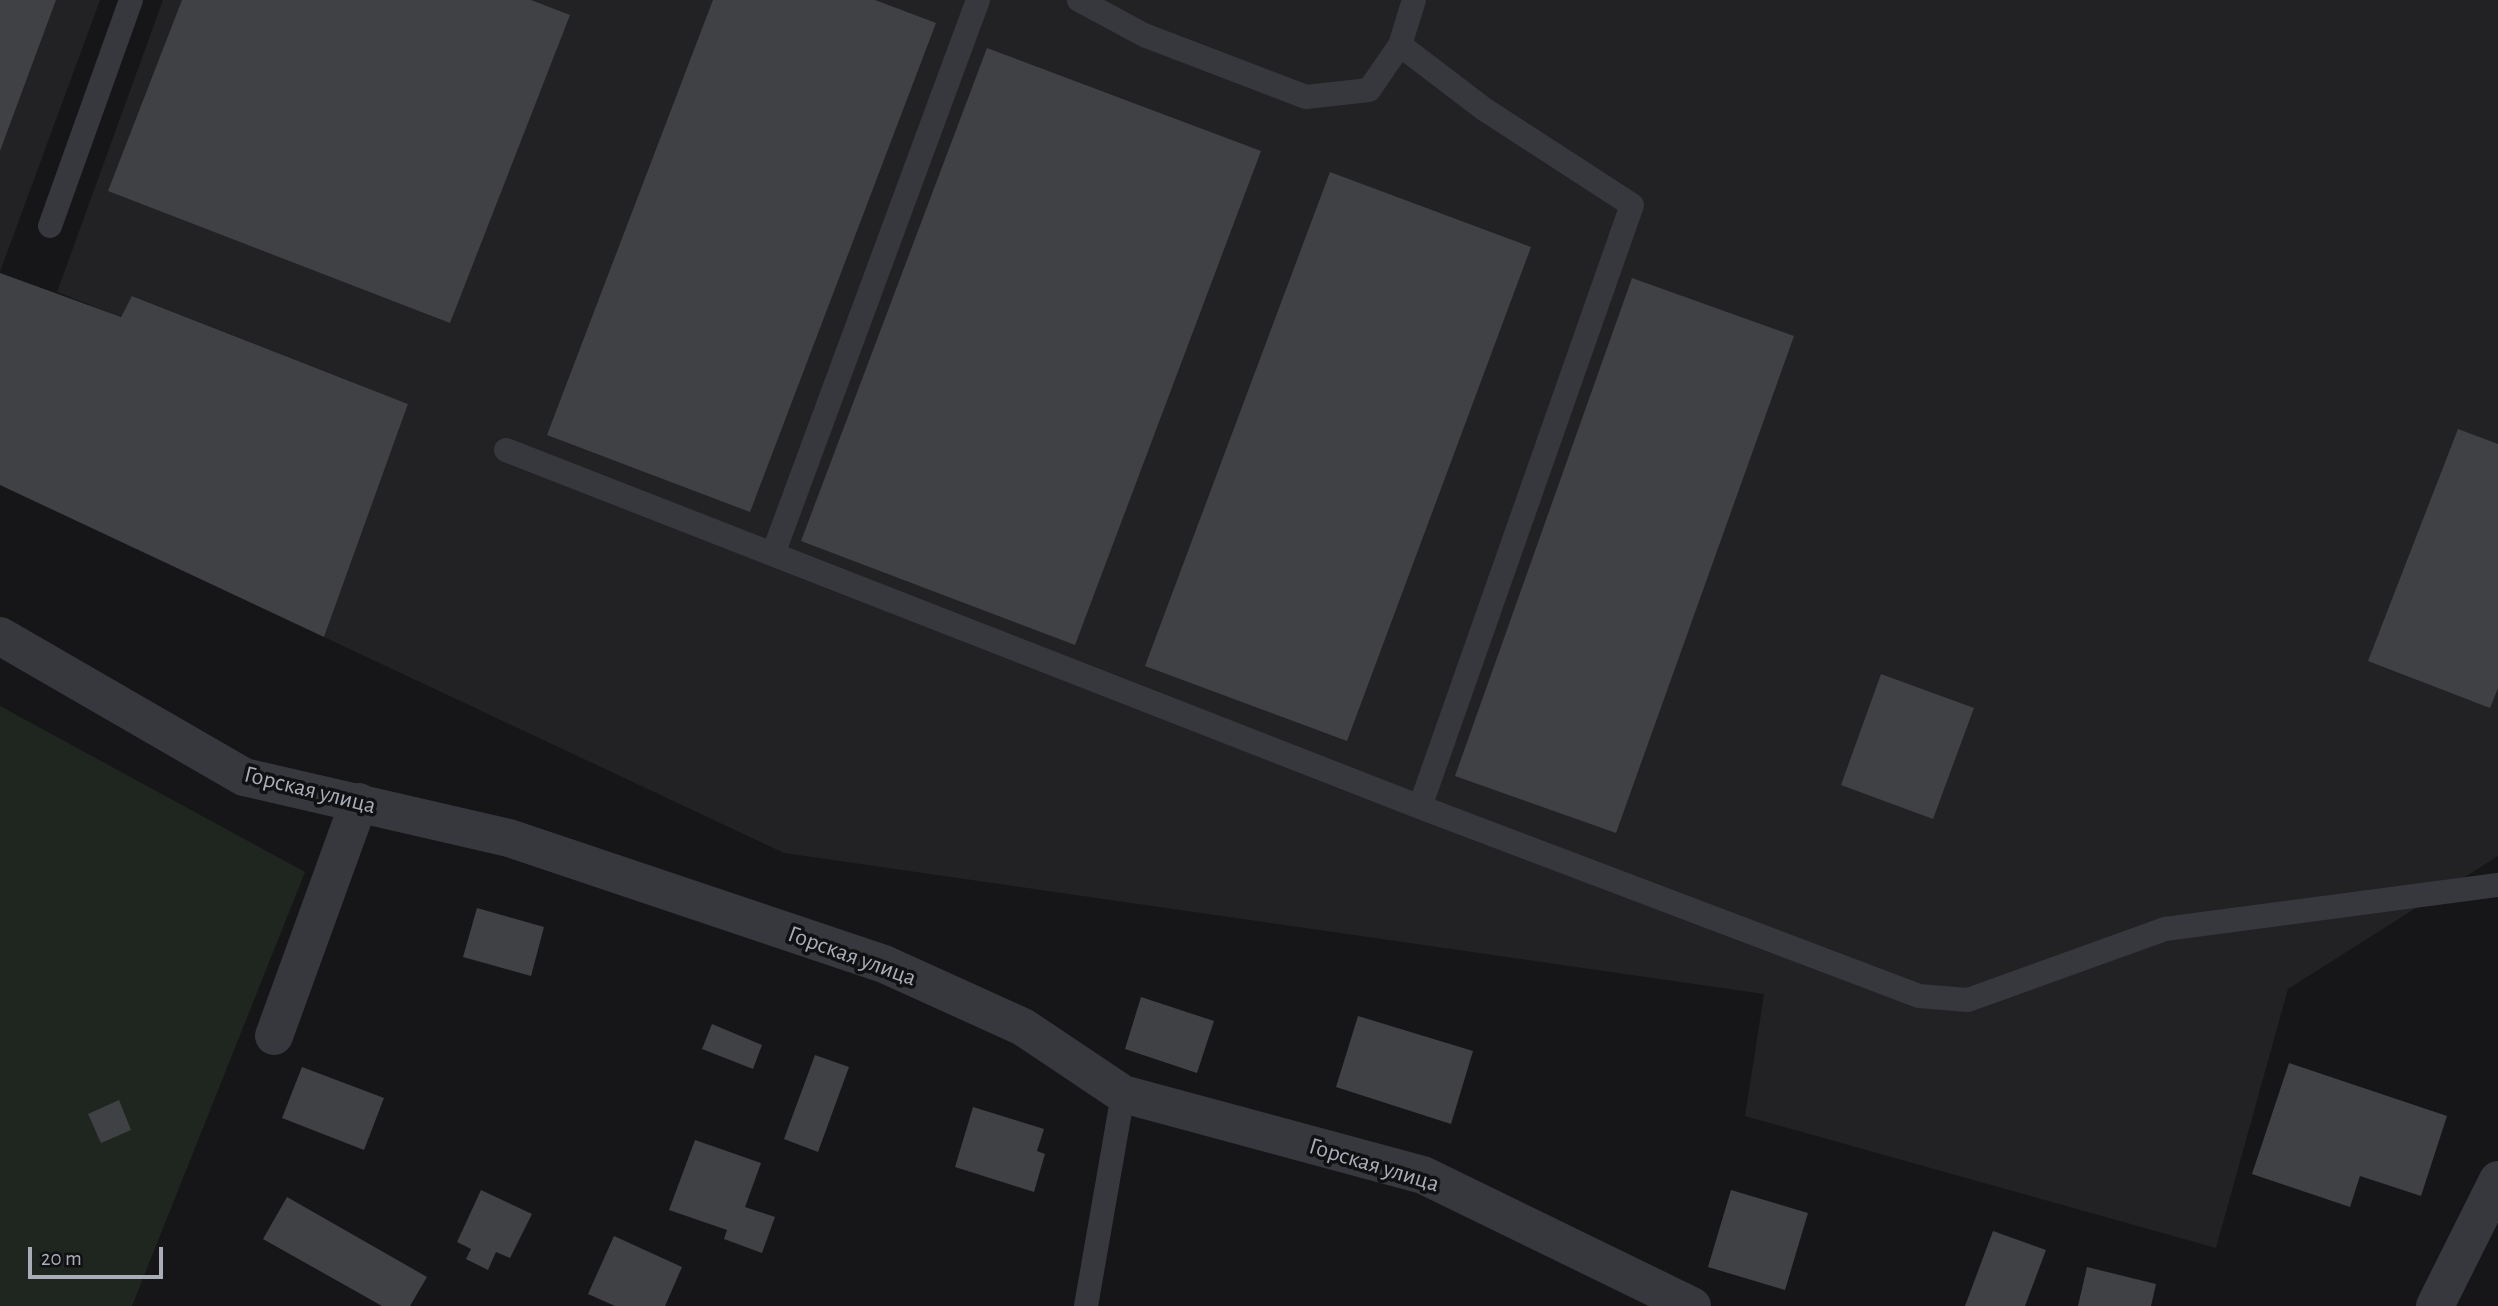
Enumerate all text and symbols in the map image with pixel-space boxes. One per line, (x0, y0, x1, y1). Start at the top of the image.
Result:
street label: Горская улица (241, 760, 379, 820)
street label: Горская улица (784, 919, 920, 993)
street label: Горская улица (1305, 1132, 1443, 1198)
scale bar (32, 1232, 166, 1276)
text: 20 m (41, 1248, 82, 1269)

